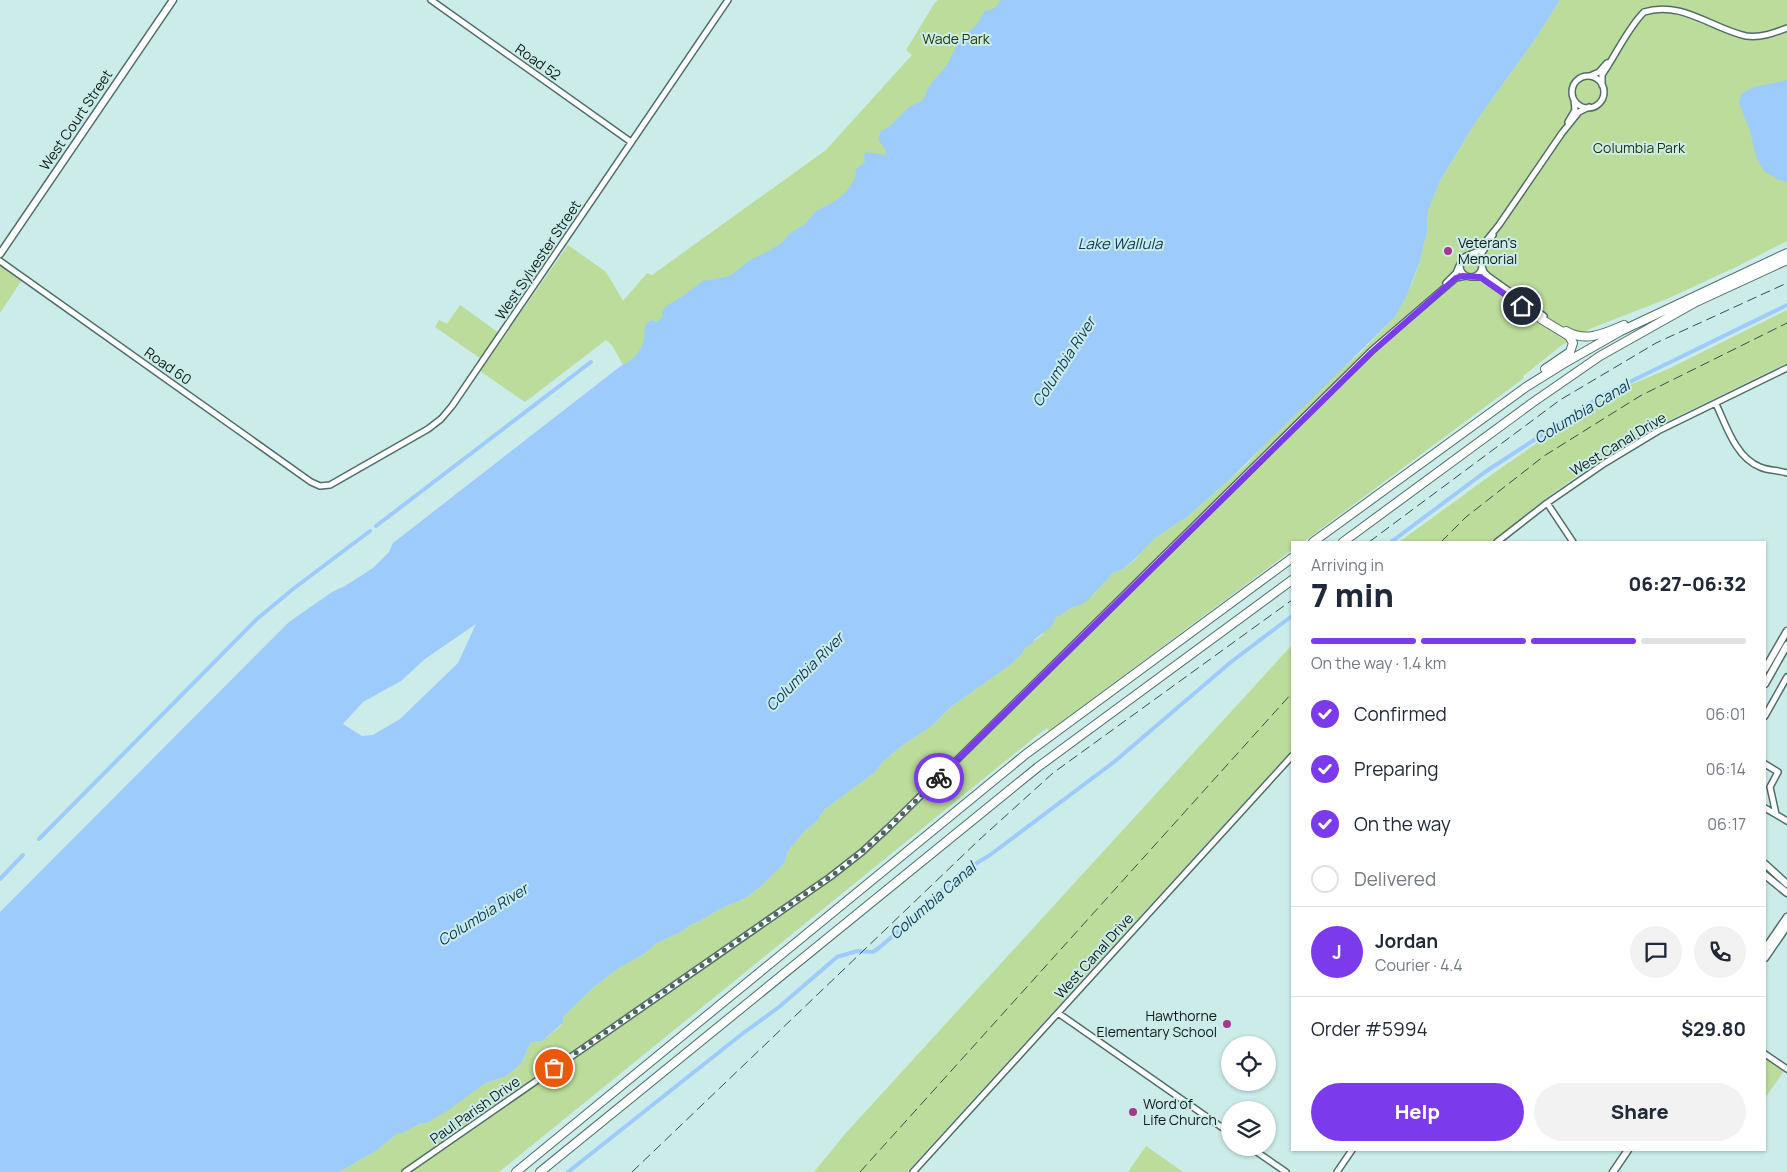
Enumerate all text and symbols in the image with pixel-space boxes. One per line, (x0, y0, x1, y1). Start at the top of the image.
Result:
park label: Wade Park (922, 29, 991, 48)
street label: Road 52 (512, 39, 565, 84)
street label: West Court Street (35, 65, 116, 174)
park label: Columbia Park (1593, 138, 1686, 157)
street label: West Sylvester Street (491, 196, 585, 323)
water label: Lake Wallula (1078, 233, 1163, 254)
place label: Veteran's Memorial (1458, 233, 1517, 268)
marker: Veteran's Memorial (1442, 245, 1454, 257)
pin (1501, 285, 1543, 327)
icon: home (1508, 292, 1536, 320)
water label: Columbia River (1027, 311, 1102, 411)
street label: Road 60 (141, 343, 196, 389)
water label: Columbia Canal (1530, 373, 1636, 448)
street label: West Canal Drive (1566, 407, 1669, 480)
text: Arriving in (1311, 554, 1384, 576)
text: 06:27–06:32 (1628, 571, 1746, 597)
text: 7 min (1311, 573, 1394, 617)
water label: Columbia River (761, 626, 850, 715)
text: On the way · 1.4 km (1311, 652, 1446, 674)
icon: check (1311, 700, 1339, 728)
text: Confirmed (1354, 701, 1447, 727)
text: 06:01 (1706, 703, 1746, 725)
courier (914, 753, 964, 803)
icon: check (1311, 755, 1339, 783)
text: Preparing (1354, 756, 1439, 782)
text: 06:14 (1706, 758, 1746, 780)
icon: bike (925, 764, 953, 792)
icon: check (1311, 810, 1339, 838)
text: On the way (1354, 811, 1451, 837)
text: 06:17 (1707, 813, 1746, 835)
water label: Columbia Canal (885, 856, 982, 944)
text: Delivered (1354, 866, 1436, 892)
water label: Columbia River (434, 877, 534, 951)
street label: West Canal Drive (1050, 909, 1137, 1002)
button: chat (1630, 926, 1682, 978)
button: phone (1694, 926, 1746, 978)
text: Jordan (1375, 928, 1438, 954)
text: J (1332, 939, 1342, 965)
text: Courier · 4.4 (1375, 954, 1463, 976)
place label: Hawthorne Elementary School (1097, 1006, 1217, 1041)
text: Order #5994 (1311, 1016, 1428, 1042)
text: $29.80 (1681, 1016, 1746, 1042)
marker: Hawthorne Elementary School (1221, 1018, 1233, 1030)
map controls (1221, 1036, 1276, 1156)
button: locate (1221, 1036, 1276, 1091)
pin (533, 1047, 575, 1089)
icon: bag (540, 1054, 568, 1082)
street label: Paul Parish Drive (426, 1071, 523, 1148)
button: Help (1311, 1083, 1524, 1141)
button: Share (1534, 1083, 1746, 1141)
place label: Word of Life Church (1143, 1094, 1217, 1129)
button: layers (1221, 1101, 1276, 1156)
marker: Word of Life Church (1127, 1106, 1139, 1118)

